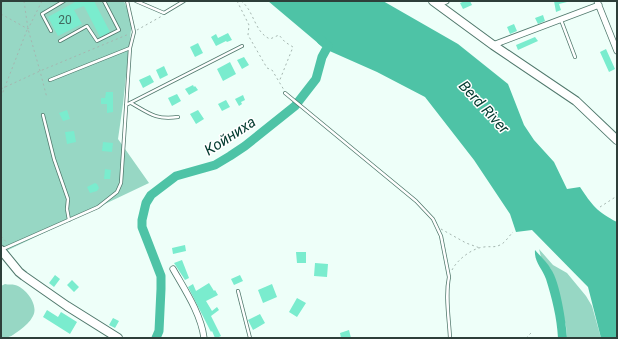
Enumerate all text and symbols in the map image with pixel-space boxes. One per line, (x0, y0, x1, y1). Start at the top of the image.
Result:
house number: 20 (58, 13, 72, 27)
water label: Berd River (455, 77, 514, 138)
water label: Койниха (201, 113, 259, 159)

